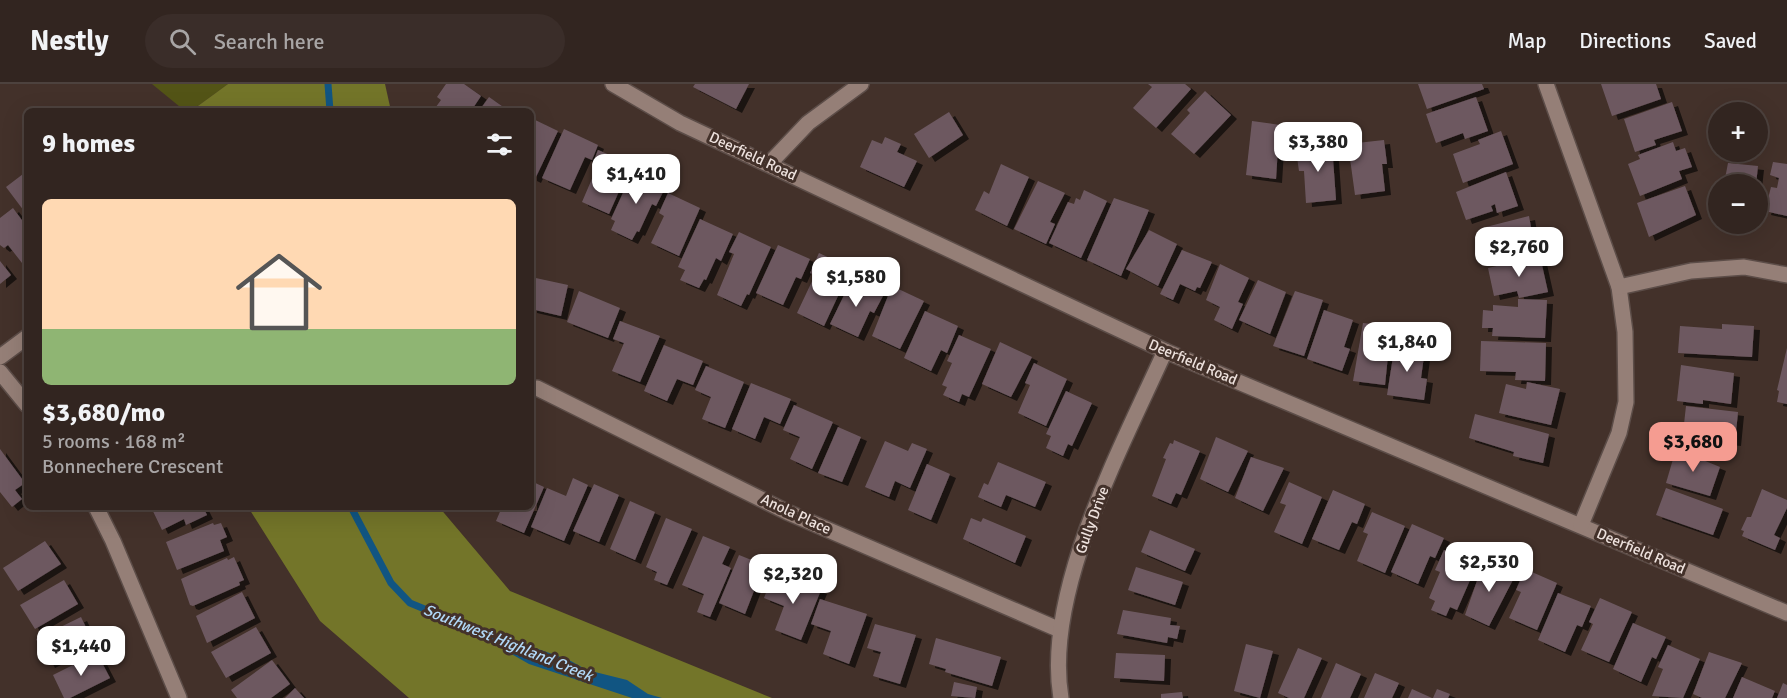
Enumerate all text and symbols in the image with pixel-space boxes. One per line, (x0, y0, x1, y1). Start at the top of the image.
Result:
search box (145, 14, 565, 68)
text: Nestly (30, 24, 109, 58)
icon: search (166, 25, 199, 58)
text: Search here (214, 28, 325, 55)
text: Map (1508, 28, 1546, 54)
text: Directions (1579, 28, 1671, 54)
text: Saved (1704, 28, 1757, 54)
map controls (1708, 102, 1768, 234)
button: + (1708, 102, 1768, 162)
pin: $3,380 (1269, 122, 1367, 173)
text: 9 homes (42, 128, 135, 160)
icon: filters (483, 128, 516, 161)
street label: Deerfield Road (706, 128, 800, 184)
text: $3,380 (1288, 129, 1348, 154)
pin: $1,410 (587, 154, 685, 205)
text: $1,410 (606, 161, 666, 186)
button: − (1708, 174, 1768, 234)
pin: $2,760 (1470, 227, 1568, 278)
text: $2,760 (1489, 234, 1549, 259)
icon: home (225, 238, 333, 346)
pin: $1,580 (807, 257, 905, 308)
text: $1,580 (826, 264, 886, 289)
pin: $1,840 (1358, 322, 1456, 373)
text: $1,840 (1377, 329, 1437, 354)
street label: Deerfield Road (1146, 335, 1240, 389)
text: $3,680/mo (42, 397, 165, 429)
pin: $3,680 (1644, 422, 1742, 473)
text: 5 rooms · 168 m² (42, 429, 186, 454)
text: $3,680 (1663, 429, 1723, 454)
text: Bonnechere Crescent (42, 454, 223, 479)
street label: Gully Drive (1072, 484, 1112, 556)
street label: Anola Place (758, 490, 834, 538)
street label: Deerfield Road (1594, 524, 1688, 578)
pin: $2,530 (1440, 542, 1538, 593)
text: $2,530 (1459, 549, 1519, 574)
pin: $2,320 (744, 554, 842, 605)
text: $2,320 (763, 561, 823, 586)
water label: Southwest Highland Creek (420, 600, 597, 687)
pin: $1,440 (32, 626, 130, 677)
text: $1,440 (51, 633, 111, 658)

